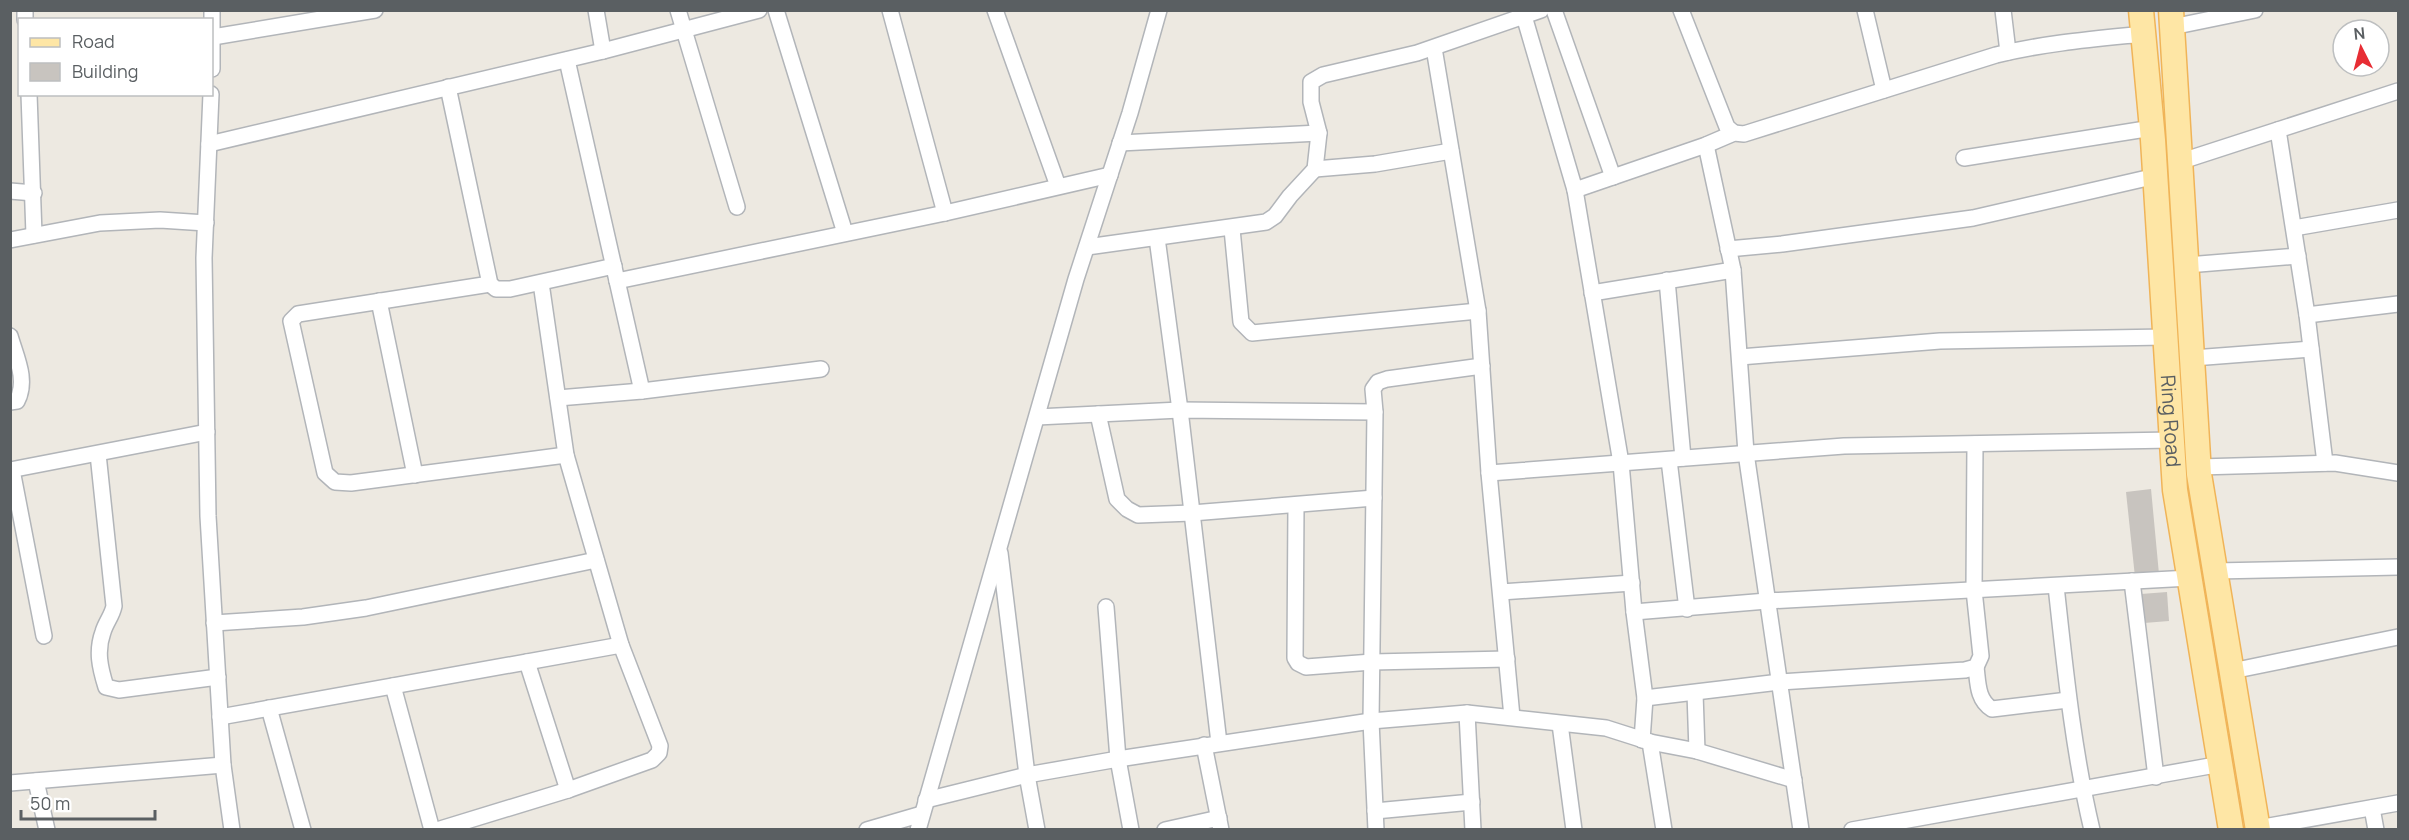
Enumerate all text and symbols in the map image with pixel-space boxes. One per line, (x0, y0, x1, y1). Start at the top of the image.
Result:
legend (18, 18, 213, 96)
north arrow (2331, 18, 2391, 78)
text: N (2353, 22, 2366, 45)
text: Road (72, 29, 115, 53)
text: Building (72, 59, 138, 83)
street label: Ring Road (2155, 374, 2188, 468)
scale bar (21, 783, 154, 821)
text: 50 m (30, 791, 70, 815)

